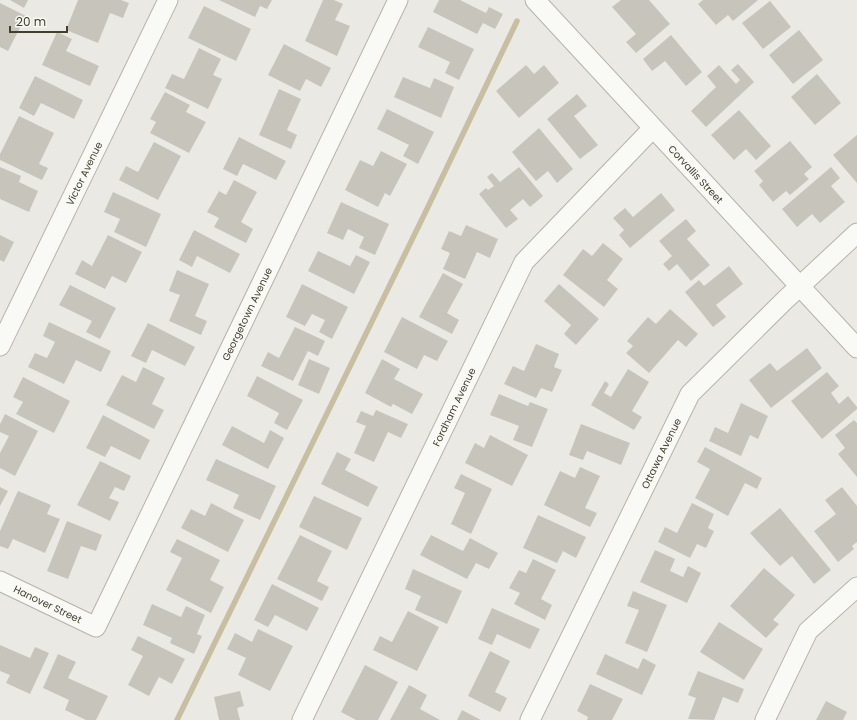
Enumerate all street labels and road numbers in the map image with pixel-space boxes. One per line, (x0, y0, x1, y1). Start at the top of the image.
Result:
street label: Victor Avenue (62, 139, 106, 208)
street label: Corvallis Street (665, 142, 727, 207)
street label: Georgetown Avenue (218, 265, 276, 363)
street label: Fordham Avenue (429, 365, 480, 449)
street label: Ottawa Avenue (638, 416, 685, 492)
street label: Hanover Street (11, 582, 85, 627)

